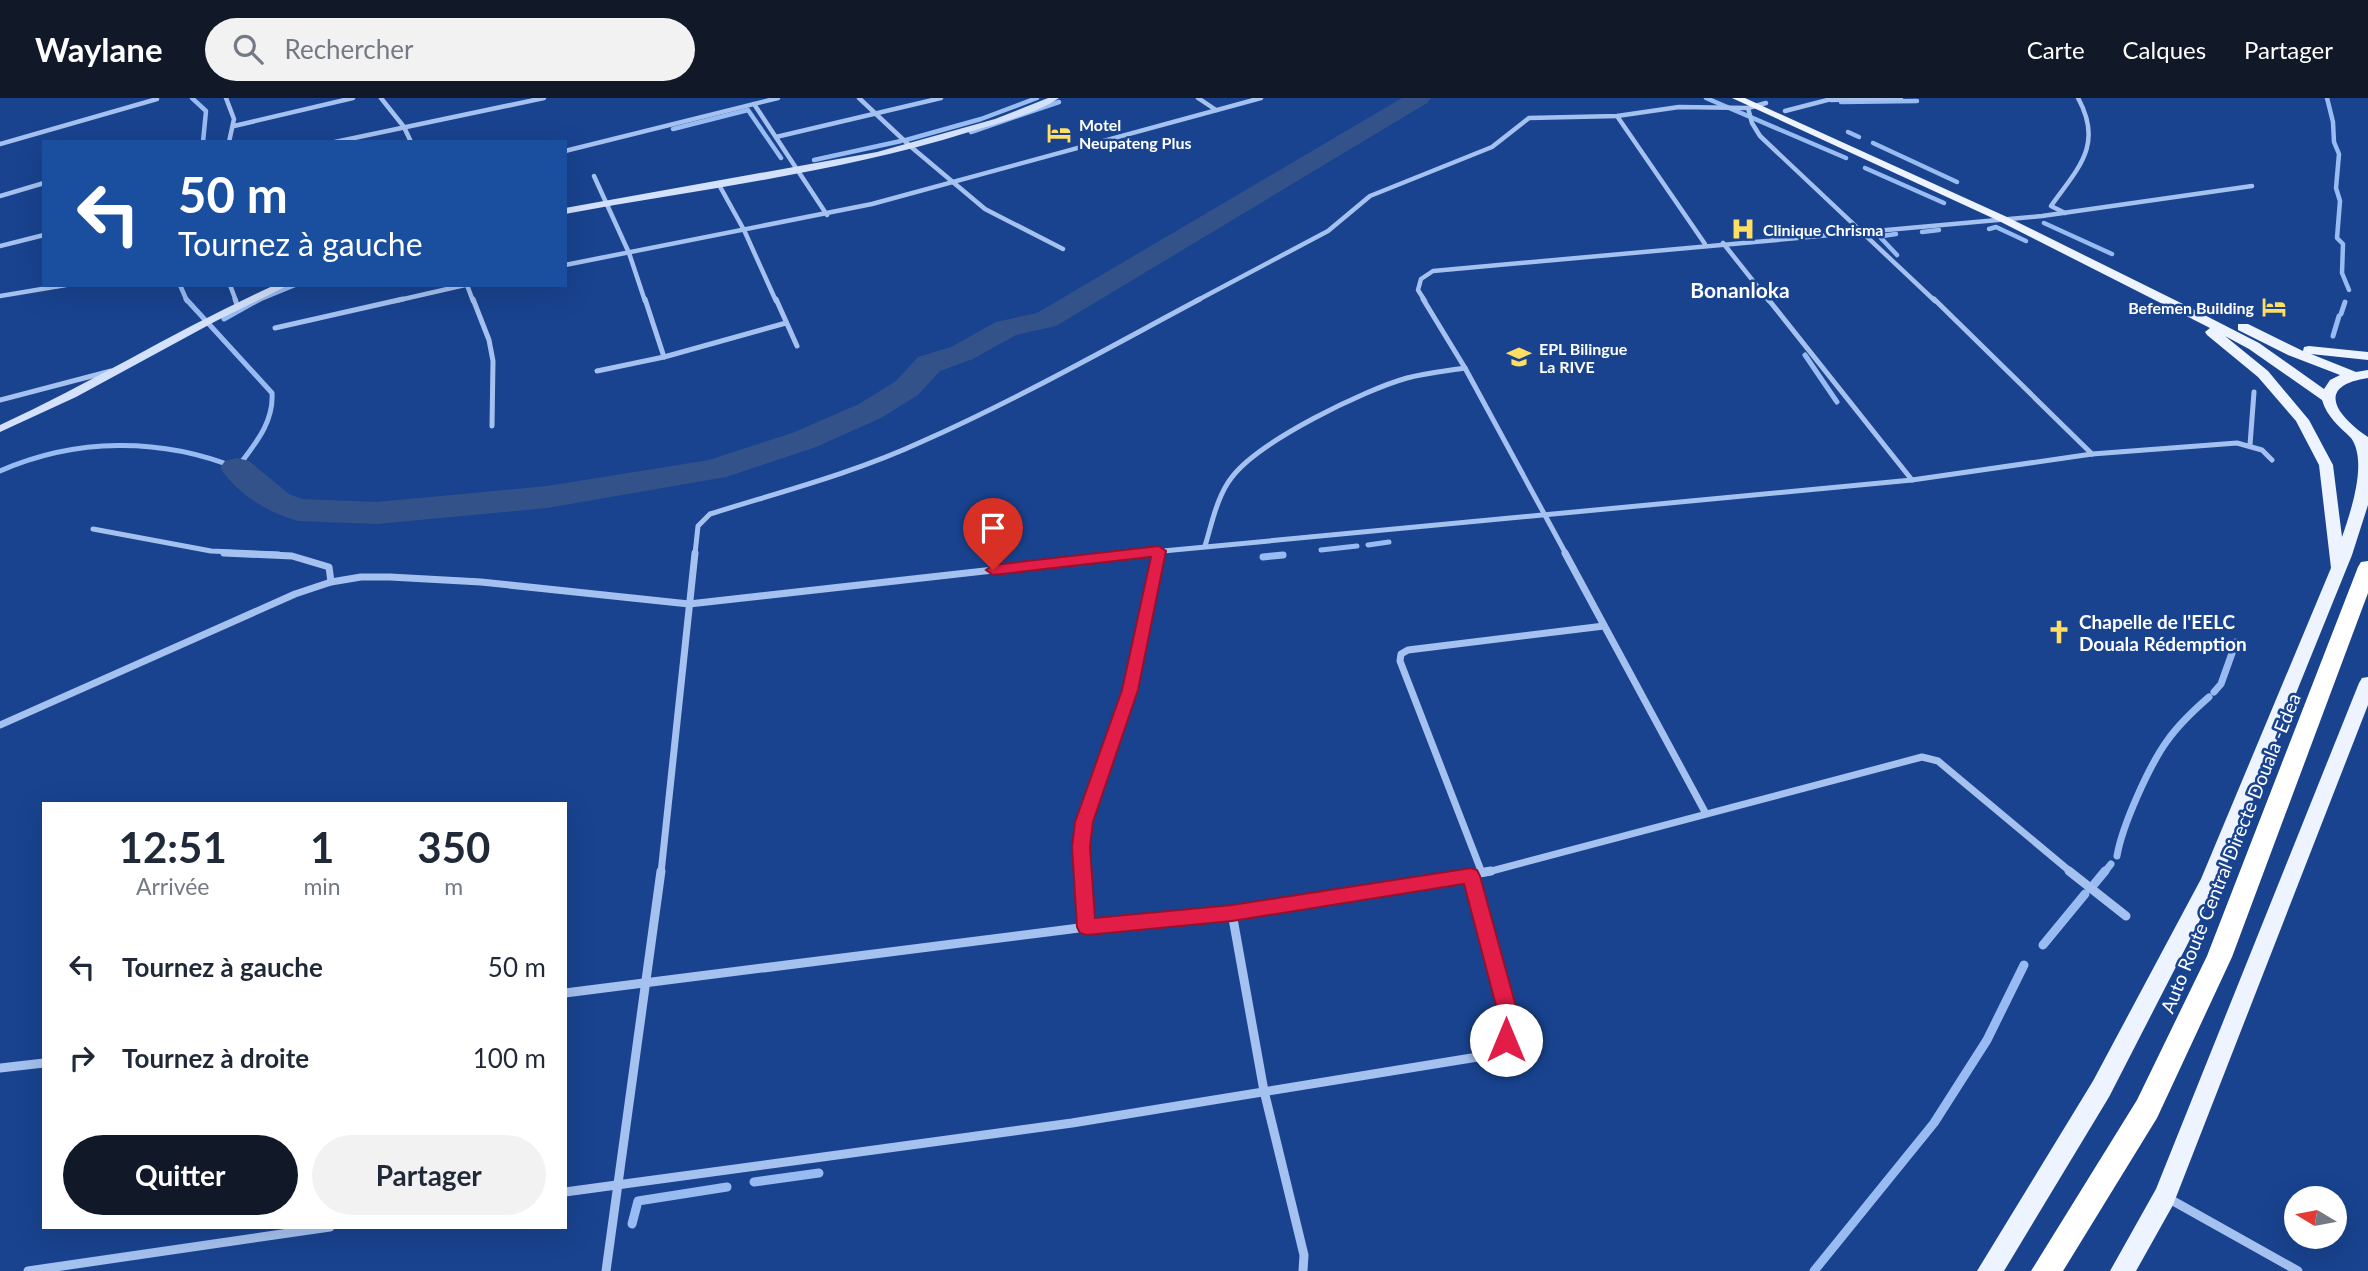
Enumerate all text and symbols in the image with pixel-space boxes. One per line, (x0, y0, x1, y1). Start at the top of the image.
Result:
search box (205, 18, 695, 81)
text: Waylane (35, 29, 163, 69)
icon: search (229, 30, 267, 68)
text: Rechercher (285, 33, 413, 65)
text: Carte (2027, 35, 2085, 64)
text: Calques (2123, 35, 2206, 64)
text: Partager (2244, 35, 2333, 64)
place label: Motel Neupateng Plus (1079, 115, 1191, 152)
hotel icon: Motel Neupateng Plus (1045, 119, 1073, 147)
text: 50 m (178, 165, 288, 223)
icon: left (63, 168, 154, 259)
hospital icon: Clinique Chrisma (1729, 215, 1757, 243)
place label: Clinique Chrisma (1763, 220, 1883, 239)
text: Tournez à gauche (178, 224, 423, 263)
district label: Bonanloka (1690, 277, 1790, 302)
hotel icon: Befemen Building (2260, 293, 2288, 321)
place label: Befemen Building (2128, 298, 2255, 317)
place label: EPL Bilingue La RIVE (1539, 339, 1628, 376)
school or university icon: EPL Bilingue La RIVE (1505, 343, 1533, 371)
pin (963, 498, 1023, 570)
icon: arrive (974, 509, 1012, 547)
place label: Chapelle de l'EELC Douala Rédemption (2079, 610, 2247, 655)
church icon: Chapelle de l'EELC Douala Rédemption (2045, 618, 2073, 646)
street label: Auto Route Central Directe Douala -Edea (2155, 690, 2305, 1016)
text: 12:51 (119, 822, 227, 872)
text: 1 (310, 822, 334, 872)
text: 350 (417, 822, 490, 872)
text: Arrivée (136, 872, 210, 900)
text: min (303, 872, 341, 900)
text: m (444, 872, 463, 900)
icon: left (63, 948, 101, 986)
text: Tournez à gauche (122, 951, 323, 983)
text: 50 m (488, 951, 546, 983)
position arrow (1469, 1003, 1543, 1077)
icon: right (63, 1039, 101, 1077)
text: Tournez à droite (122, 1042, 309, 1074)
text: 100 m (473, 1042, 546, 1074)
button: Quitter (63, 1135, 298, 1215)
button: Partager (312, 1135, 546, 1215)
north arrow (2284, 1186, 2347, 1250)
map controls (2284, 1186, 2347, 1249)

